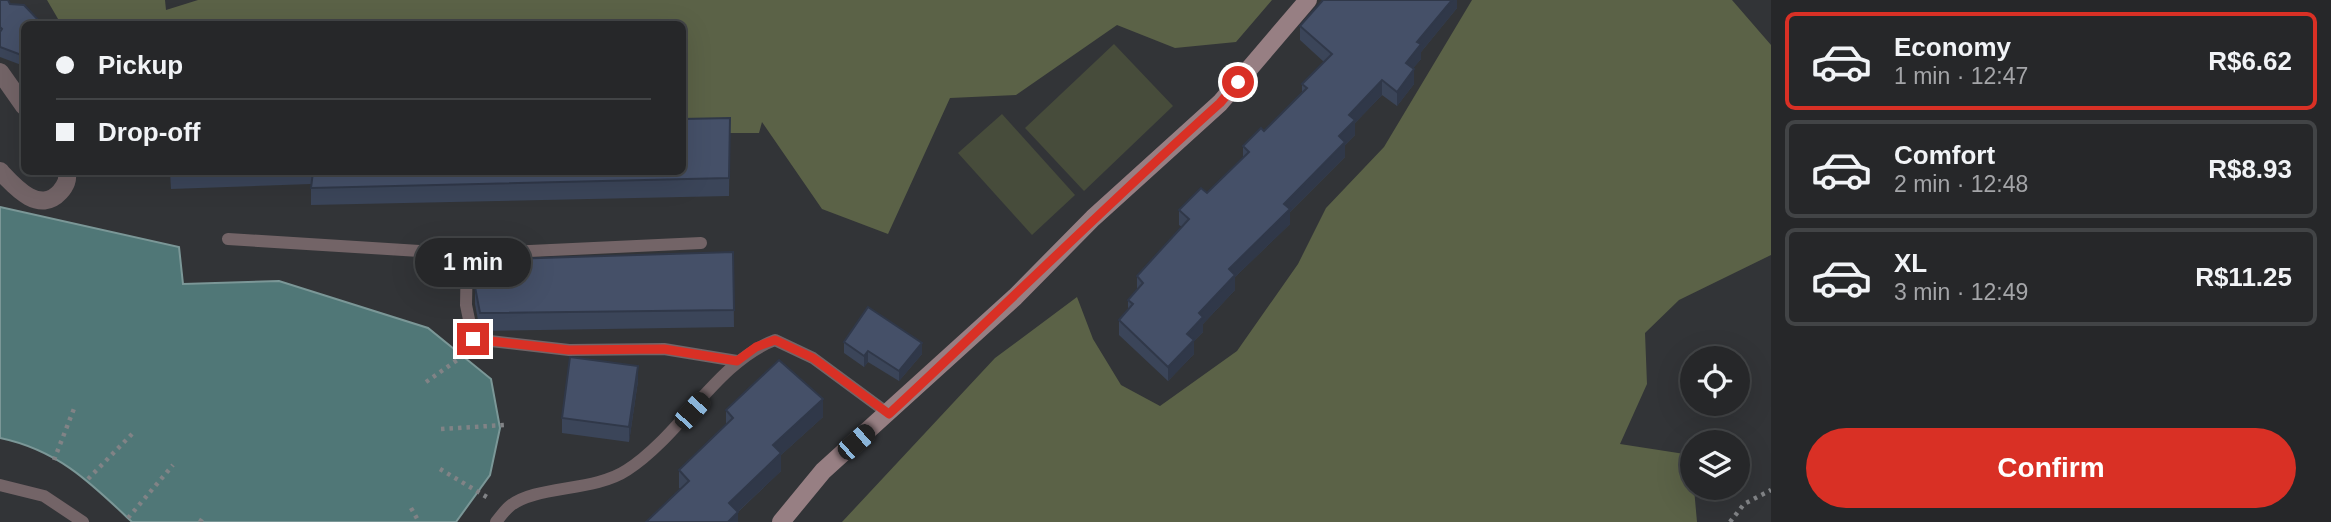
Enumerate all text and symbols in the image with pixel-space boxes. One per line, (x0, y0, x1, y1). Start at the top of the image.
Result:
icon: car (1810, 30, 1873, 93)
text: Economy (1894, 32, 2011, 62)
text: R$6.62 (2208, 46, 2292, 76)
text: Pickup (98, 50, 183, 80)
text: 1 min · 12:47 (1894, 63, 2028, 89)
route start (1222, 66, 1254, 98)
text: Drop-off (98, 117, 201, 147)
icon: car (1810, 138, 1873, 201)
text: Comfort (1894, 140, 1995, 170)
text: R$8.93 (2208, 154, 2292, 184)
text: 2 min · 12:48 (1894, 171, 2028, 197)
callout: 1 min (415, 238, 531, 286)
icon: car (1810, 246, 1873, 309)
text: XL (1894, 248, 1927, 278)
text: 1 min (443, 249, 503, 275)
text: R$11.25 (2195, 262, 2292, 292)
text: 3 min · 12:49 (1894, 279, 2028, 305)
route end (457, 323, 489, 355)
map controls (1680, 346, 1750, 500)
button: locate (1680, 346, 1750, 416)
car (671, 388, 714, 434)
car (834, 420, 879, 464)
button: Confirm (1806, 428, 2296, 508)
button: layers (1680, 430, 1750, 500)

